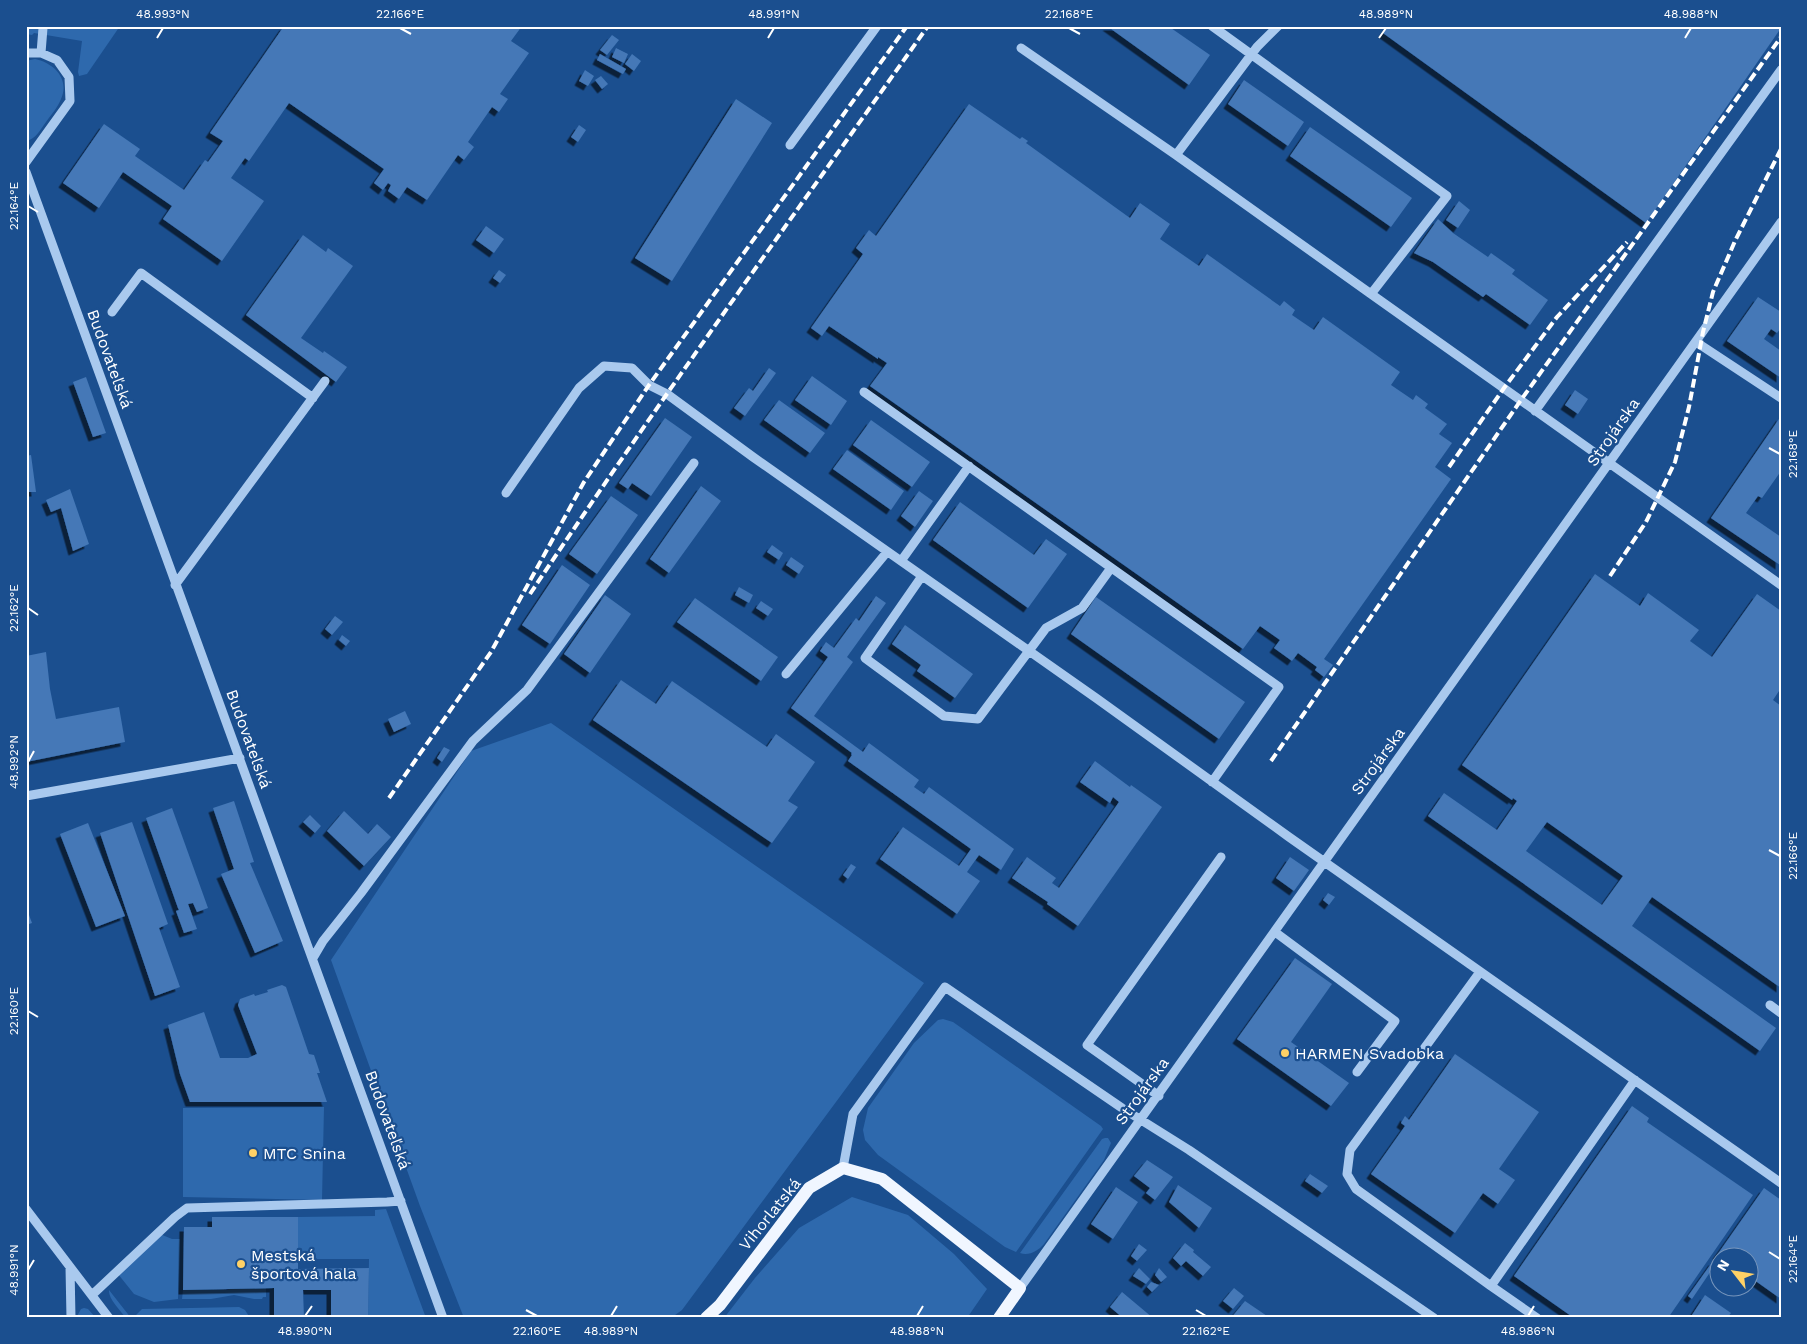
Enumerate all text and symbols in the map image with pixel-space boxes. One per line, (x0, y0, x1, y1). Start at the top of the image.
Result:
text: 48.993°N (136, 7, 190, 21)
text: 22.166°E (376, 7, 424, 21)
text: 48.991°N (748, 7, 800, 21)
text: 22.168°E (1045, 7, 1094, 21)
text: 48.989°N (1359, 7, 1413, 21)
text: 48.988°N (1664, 7, 1718, 21)
text: 22.164°E (7, 182, 21, 230)
street label: Budovateľská (83, 307, 137, 411)
street label: Strojárska (1583, 394, 1643, 470)
text: 22.168°E (1786, 429, 1800, 478)
text: 22.162°E (7, 584, 21, 632)
street label: Budovateľská (222, 687, 276, 791)
street label: Strojárska (1347, 724, 1409, 798)
text: 48.992°N (7, 735, 21, 789)
text: 22.166°E (1786, 832, 1800, 880)
text: 22.160°E (7, 986, 21, 1035)
place label: HARMEN Svadobka (1295, 1044, 1444, 1063)
marker: HARMEN Svadobka (1279, 1047, 1291, 1059)
street label: Strojárska (1111, 1054, 1173, 1128)
street label: Budovateľská (361, 1068, 415, 1172)
place label: MTC Snina (263, 1144, 346, 1163)
marker: MTC Snina (247, 1147, 259, 1159)
street label: Vihorlatská (735, 1174, 805, 1254)
text: 22.164°E (1786, 1235, 1800, 1283)
text: 48.991°N (7, 1244, 21, 1296)
place label: Mestská športová hala (251, 1246, 357, 1283)
north arrow (1710, 1246, 1760, 1296)
text: N (1713, 1257, 1732, 1274)
marker: Mestská športová hala (235, 1258, 247, 1270)
text: 48.990°N (278, 1324, 332, 1338)
text: 22.160°E (513, 1324, 562, 1338)
text: 48.989°N (584, 1324, 638, 1338)
text: 48.988°N (890, 1324, 944, 1338)
text: 22.162°E (1182, 1324, 1230, 1338)
text: 48.986°N (1501, 1324, 1555, 1338)

